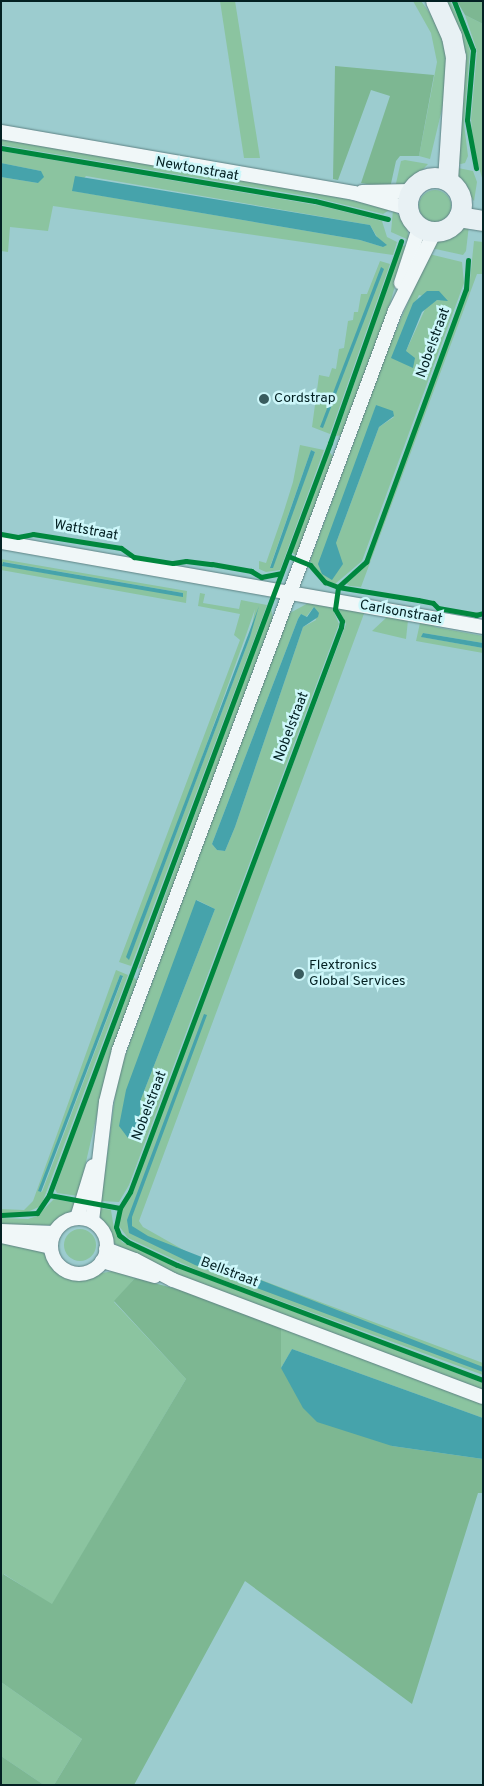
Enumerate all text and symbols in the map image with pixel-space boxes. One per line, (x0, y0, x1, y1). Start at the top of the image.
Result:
street label: Newtonstraat (154, 154, 240, 186)
street label: Nobelstraat (414, 306, 454, 380)
place label: Cordstrap (274, 391, 336, 407)
marker: Cordstrap (258, 393, 270, 405)
street label: Wattstraat (53, 517, 119, 545)
street label: Carlsonstraat (358, 597, 444, 629)
street label: Nobelstraat (271, 690, 313, 764)
place label: Flextronics Global Services (309, 958, 406, 990)
marker: Flextronics Global Services (293, 968, 305, 980)
street label: Nobelstraat (129, 1069, 171, 1143)
street label: Bellstraat (198, 1254, 260, 1292)

